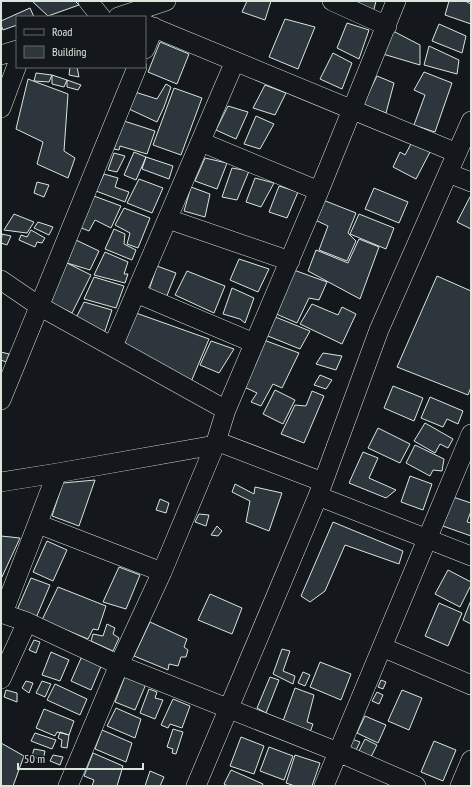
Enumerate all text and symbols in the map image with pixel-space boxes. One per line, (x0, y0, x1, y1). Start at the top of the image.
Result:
legend (16, 16, 146, 68)
text: Road (52, 24, 72, 39)
text: Building (52, 44, 87, 59)
scale bar (18, 745, 143, 771)
text: 50 m (24, 751, 45, 766)

